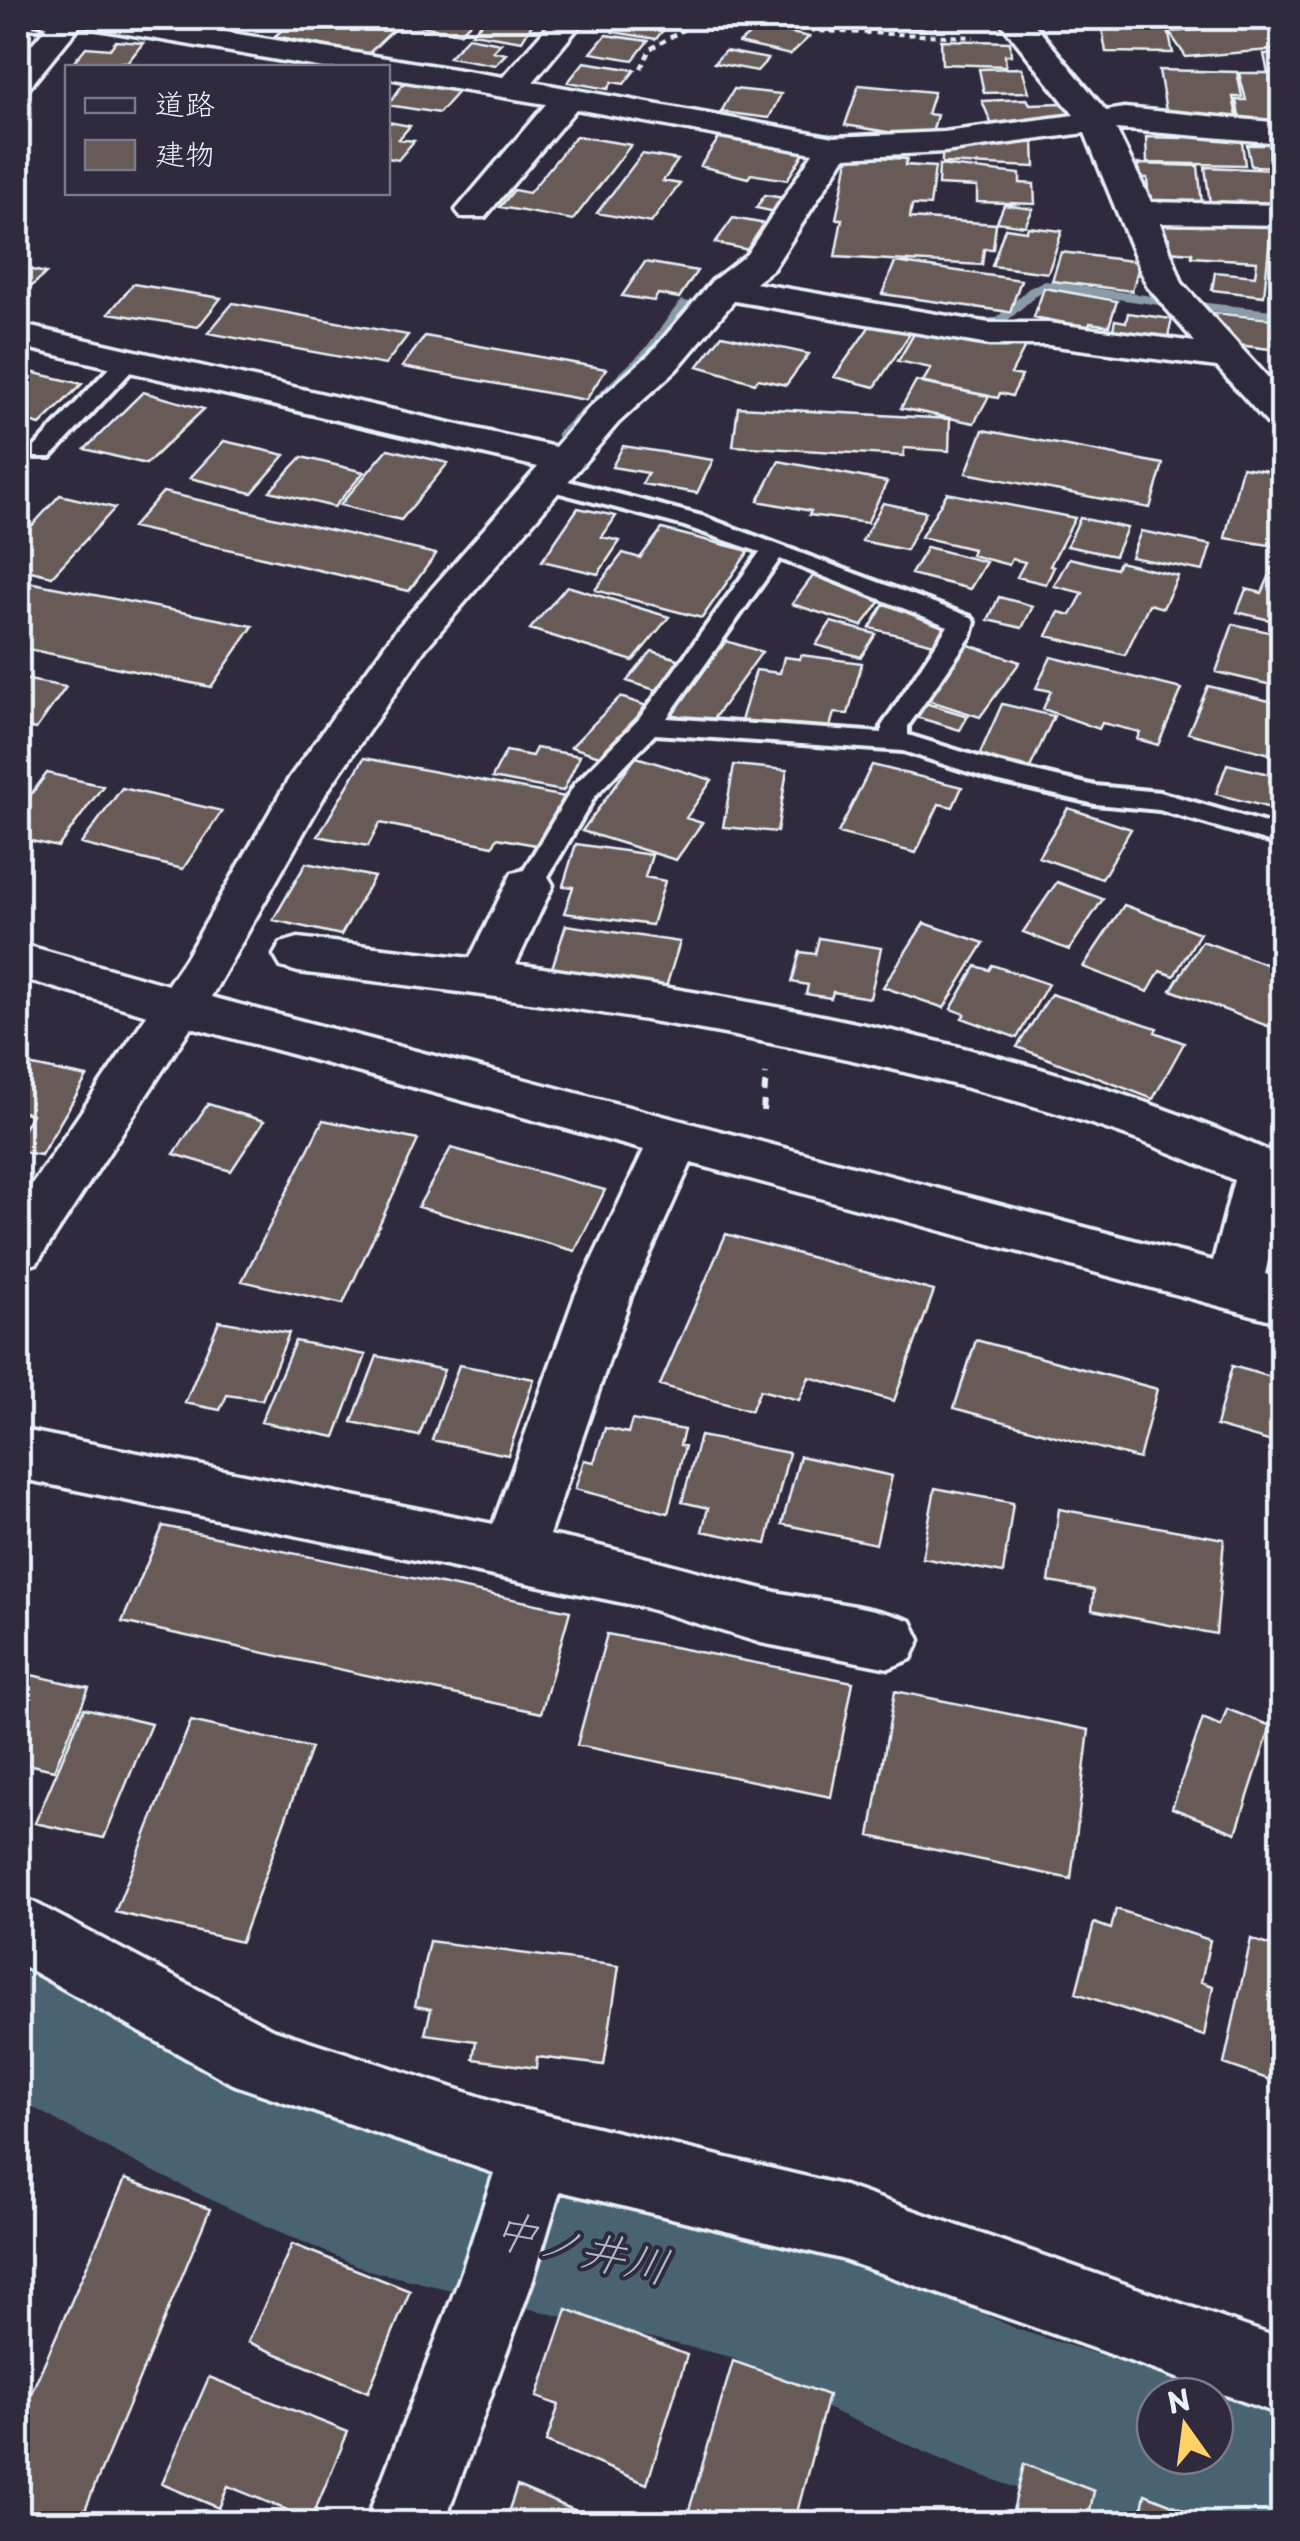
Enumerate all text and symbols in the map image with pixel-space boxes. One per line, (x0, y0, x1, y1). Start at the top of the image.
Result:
legend (65, 65, 390, 195)
text: 道路 (155, 80, 215, 125)
text: 建物 (155, 130, 215, 175)
water label: 中ノ井川 (487, 2192, 677, 2298)
north arrow (1135, 2376, 1235, 2476)
text: N (1163, 2377, 1195, 2424)

